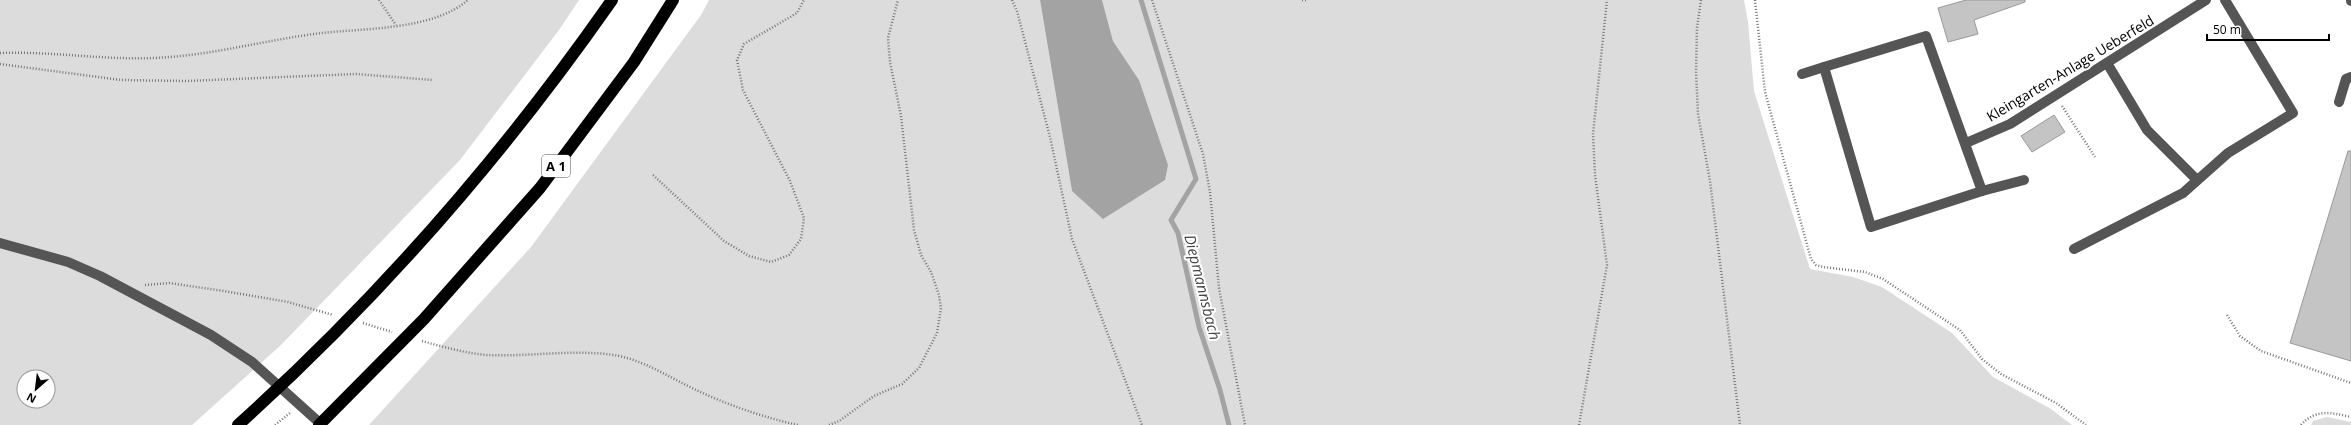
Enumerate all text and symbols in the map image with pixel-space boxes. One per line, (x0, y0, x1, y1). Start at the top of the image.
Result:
street label: Kleingarten-Anlage Ueberfeld (1983, 10, 2157, 126)
scale bar (2207, 16, 2329, 42)
text: 50 m (2213, 21, 2241, 38)
road number: A 1 (542, 155, 570, 177)
water label: Diepmannsbach (1180, 232, 1226, 342)
north arrow (16, 369, 56, 409)
text: N (24, 390, 39, 407)

